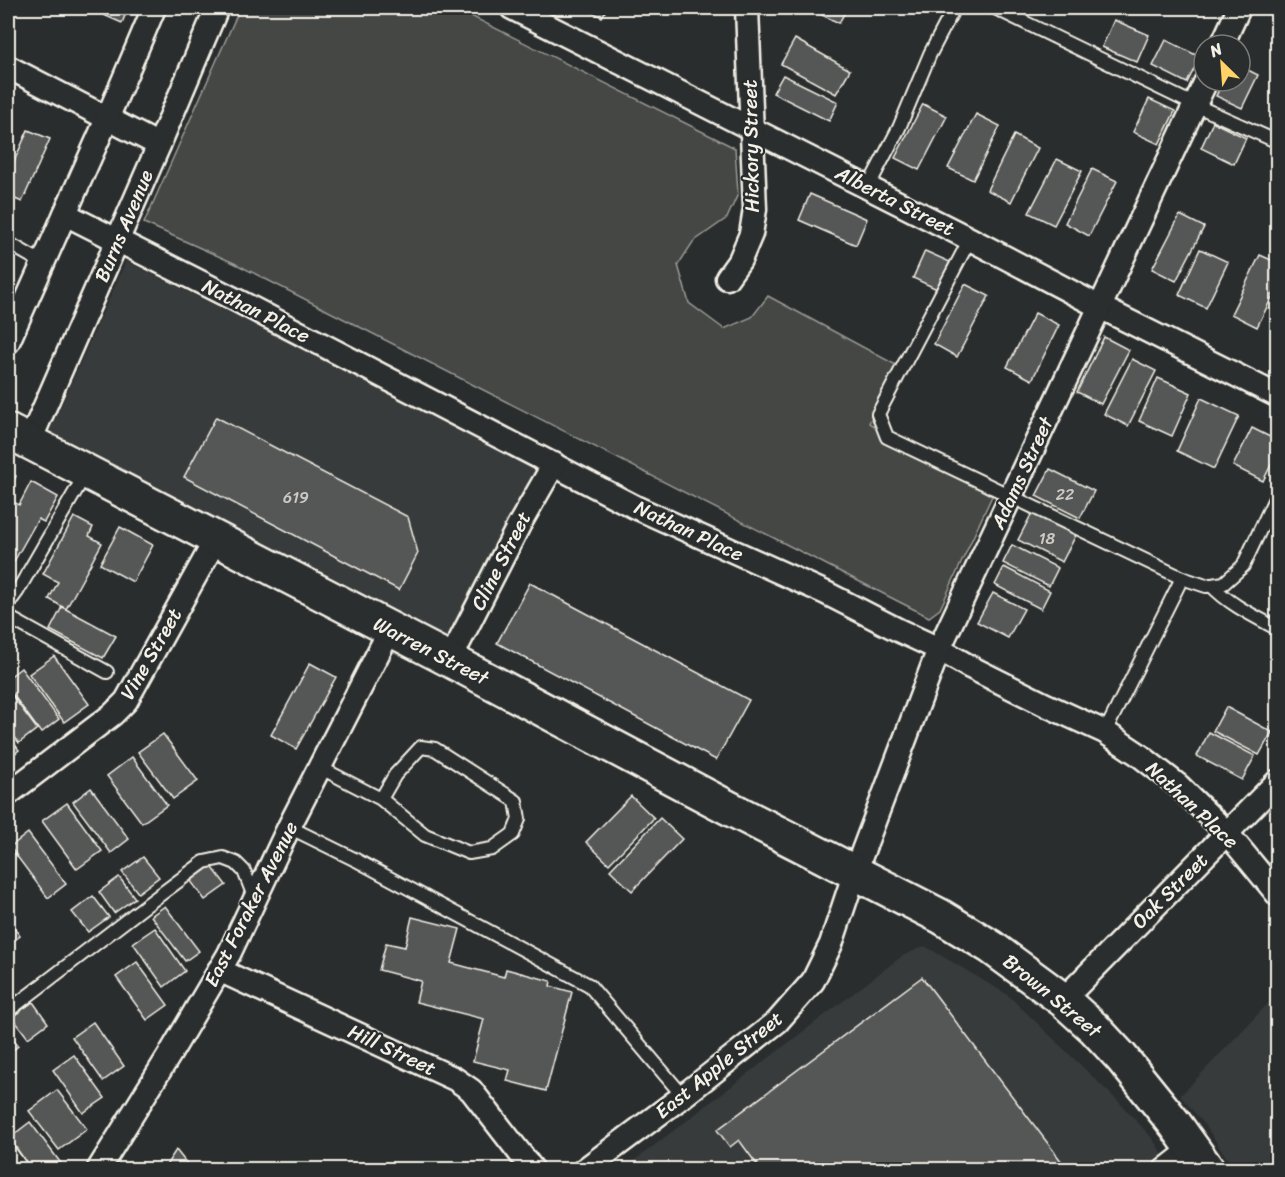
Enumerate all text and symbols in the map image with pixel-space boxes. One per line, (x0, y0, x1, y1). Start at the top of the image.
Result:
north arrow (1192, 33, 1252, 93)
text: N (1204, 34, 1228, 66)
street label: Hickory Street (732, 79, 770, 213)
street label: Alberta Street (828, 155, 961, 246)
street label: Burns Avenue (85, 164, 164, 288)
street label: Nathan Place (196, 269, 316, 353)
street label: Adams Street (980, 410, 1064, 536)
house number: 22 (1056, 480, 1074, 509)
house number: 619 (283, 483, 309, 512)
street label: Nathan Place (628, 490, 750, 572)
street label: Cline Street (461, 505, 541, 617)
house number: 18 (1039, 524, 1056, 553)
street label: Vine Street (110, 601, 192, 707)
street label: Warren Street (367, 607, 496, 696)
street label: Nathan Place (1137, 752, 1247, 858)
street label: East Foraker Avenue (194, 815, 308, 993)
street label: Oak Street (1123, 844, 1217, 938)
street label: Brown Street (995, 945, 1110, 1048)
street label: East Apple Street (647, 1002, 791, 1128)
street label: Hill Street (342, 1014, 442, 1086)

